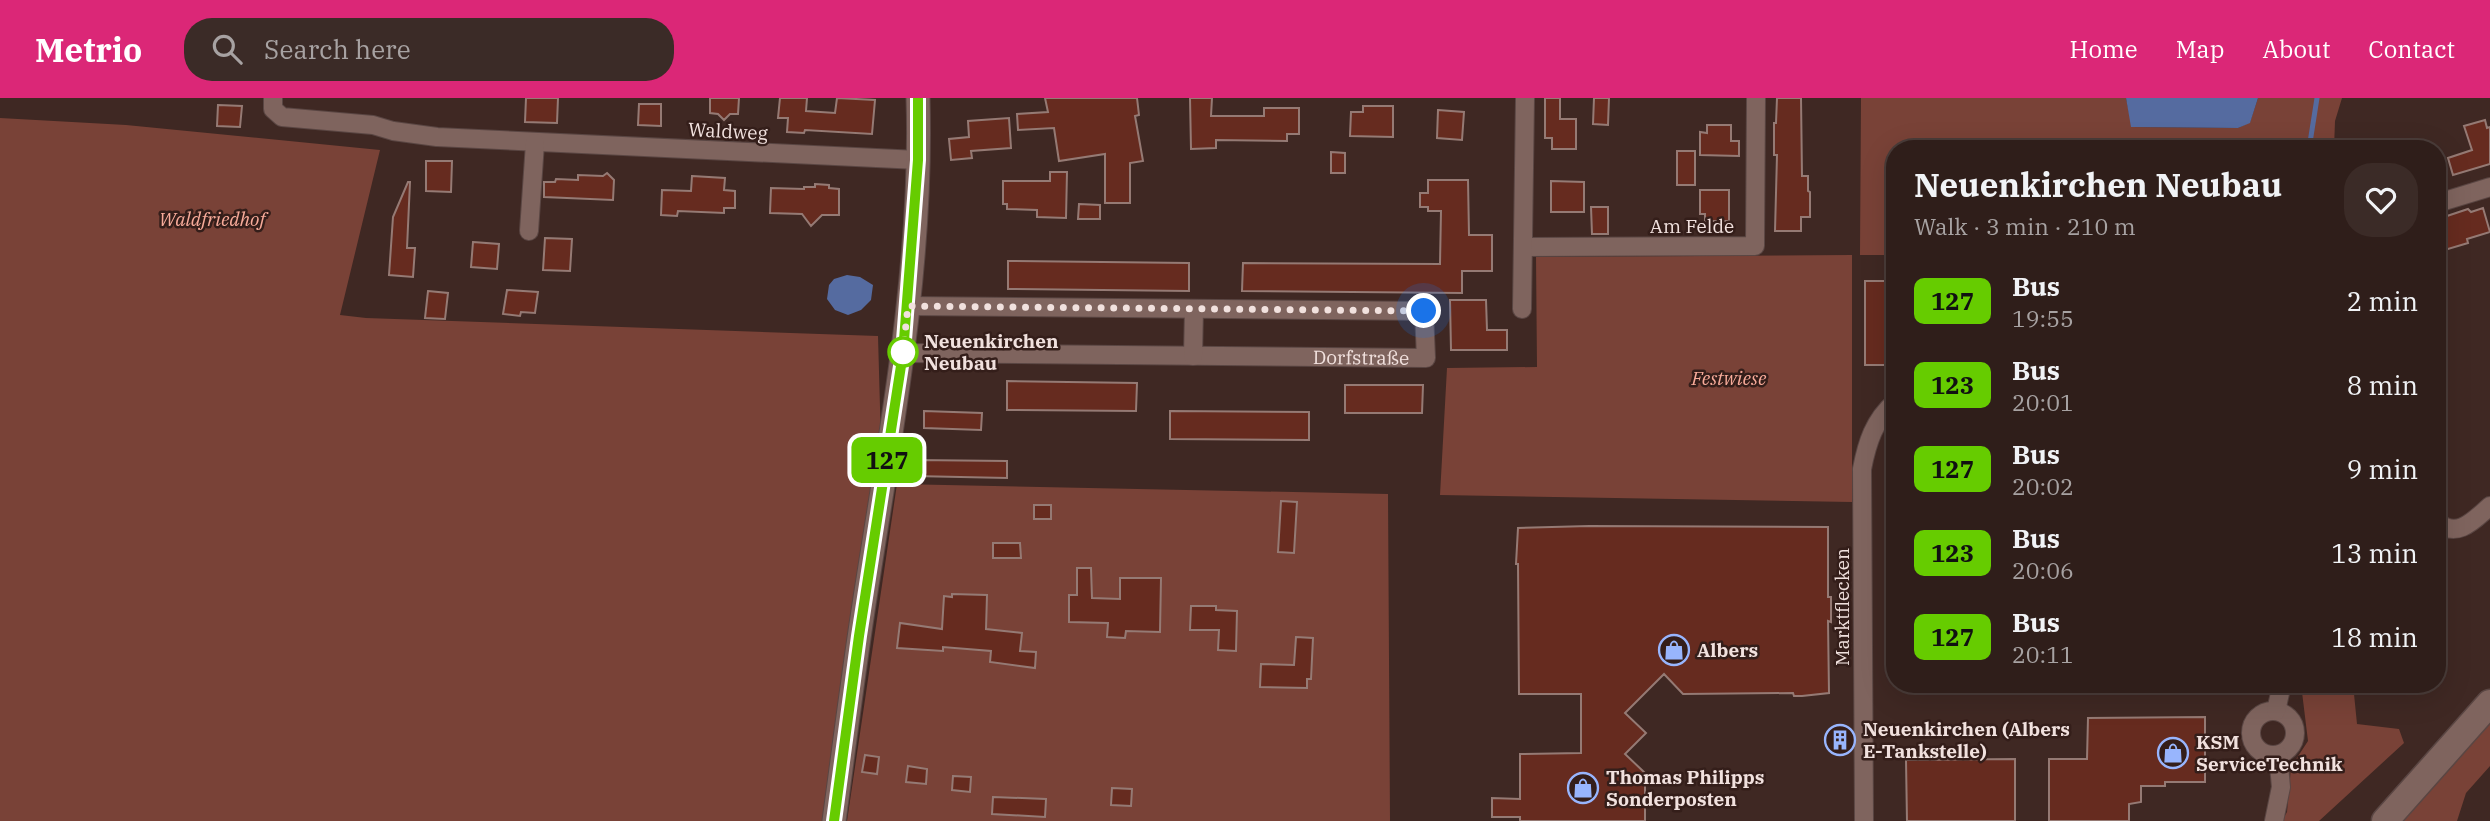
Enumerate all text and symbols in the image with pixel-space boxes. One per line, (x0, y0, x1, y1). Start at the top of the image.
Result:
search box (184, 18, 674, 81)
text: Metrio (35, 28, 142, 71)
icon: search (208, 30, 246, 68)
text: Search here (264, 32, 411, 66)
text: Home (2070, 33, 2138, 65)
text: Map (2176, 33, 2224, 65)
text: About (2262, 33, 2330, 65)
text: Contact (2368, 33, 2455, 65)
street label: Waldweg (687, 117, 769, 145)
text: Neuenkirchen Neubau (1914, 163, 2282, 206)
button: heart (2344, 163, 2418, 237)
park label: Waldfriedhof (159, 207, 268, 231)
text: Walk · 3 min · 210 m (1914, 211, 2136, 241)
street label: Am Felde (1650, 214, 1734, 238)
text: Bus (2012, 269, 2060, 303)
text: 2 min (2347, 284, 2418, 318)
text: 127 (1931, 285, 1974, 317)
your location (1406, 293, 1441, 328)
text: 19:55 (2012, 303, 2074, 333)
place label: Neuenkirchen Neubau (924, 329, 1059, 375)
marker: Neuenkirchen Neubau (888, 337, 918, 367)
street label: Dorfstraße (1313, 345, 1409, 370)
text: Bus (2012, 353, 2060, 387)
park label: Festwiese (1691, 366, 1767, 390)
text: 8 min (2347, 368, 2418, 402)
text: 123 (1931, 369, 1974, 401)
text: 20:01 (2012, 387, 2074, 417)
line badge: 127 (847, 437, 927, 483)
text: Bus (2012, 437, 2060, 471)
text: 127 (865, 444, 909, 476)
text: 9 min (2347, 452, 2418, 486)
text: 127 (1931, 453, 1974, 485)
text: 20:02 (2012, 471, 2074, 501)
text: Bus (2012, 521, 2060, 555)
text: 13 min (2331, 536, 2418, 570)
text: 123 (1931, 537, 1974, 569)
street label: Marktflecken (1830, 548, 1854, 666)
text: 20:06 (2012, 555, 2074, 585)
text: Bus (2012, 605, 2060, 639)
text: 18 min (2331, 620, 2418, 654)
text: 127 (1931, 621, 1974, 653)
shop icon: Albers (1657, 633, 1691, 667)
place label: Albers (1697, 638, 1758, 662)
text: 20:11 (2012, 639, 2074, 669)
place label: Neuenkirchen (Albers E-Tankstelle) (1863, 717, 2070, 763)
building icon: Neuenkirchen (Albers E-Tankstelle) (1823, 723, 1857, 757)
place label: KSM ServiceTechnik (2196, 730, 2343, 776)
shop icon: KSM ServiceTechnik (2156, 736, 2190, 770)
place label: Thomas Philipps Sonderposten (1606, 765, 1764, 811)
shop icon: Thomas Philipps Sonderposten (1566, 771, 1600, 805)

